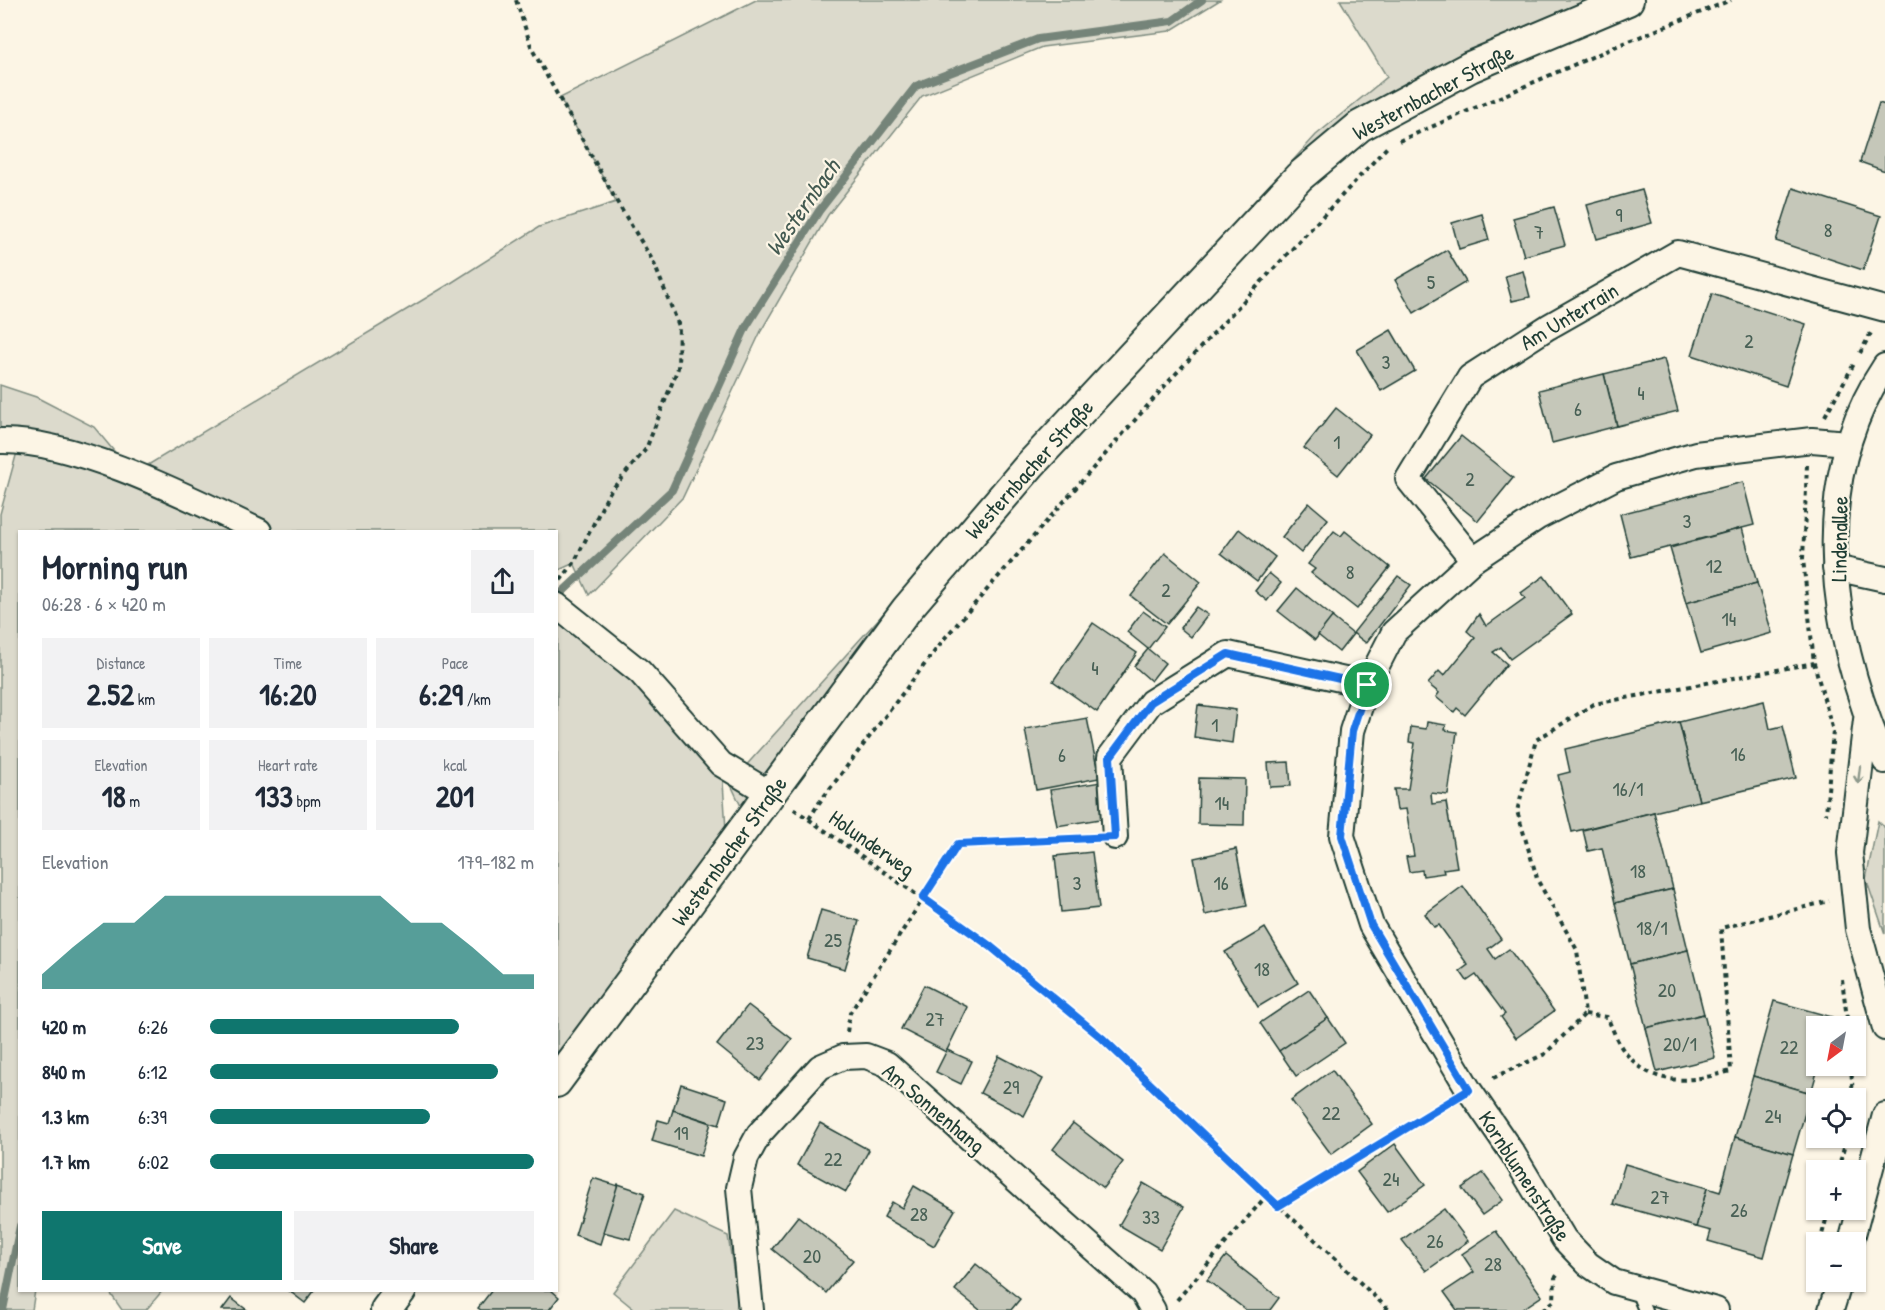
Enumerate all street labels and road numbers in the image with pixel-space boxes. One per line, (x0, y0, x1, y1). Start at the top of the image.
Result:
street label: Westernbacher Straße (1347, 37, 1519, 147)
street label: Am Unterrain (1514, 275, 1624, 357)
street label: Westernbacher Straße (958, 392, 1100, 545)
street label: Lindenallee (1823, 496, 1855, 582)
street label: Westernbacher Straße (664, 770, 794, 932)
street label: Holunderweg (823, 803, 921, 883)
street label: Am Sonnenhang (876, 1056, 992, 1160)
street label: Kornblumenstraße (1472, 1105, 1578, 1247)

